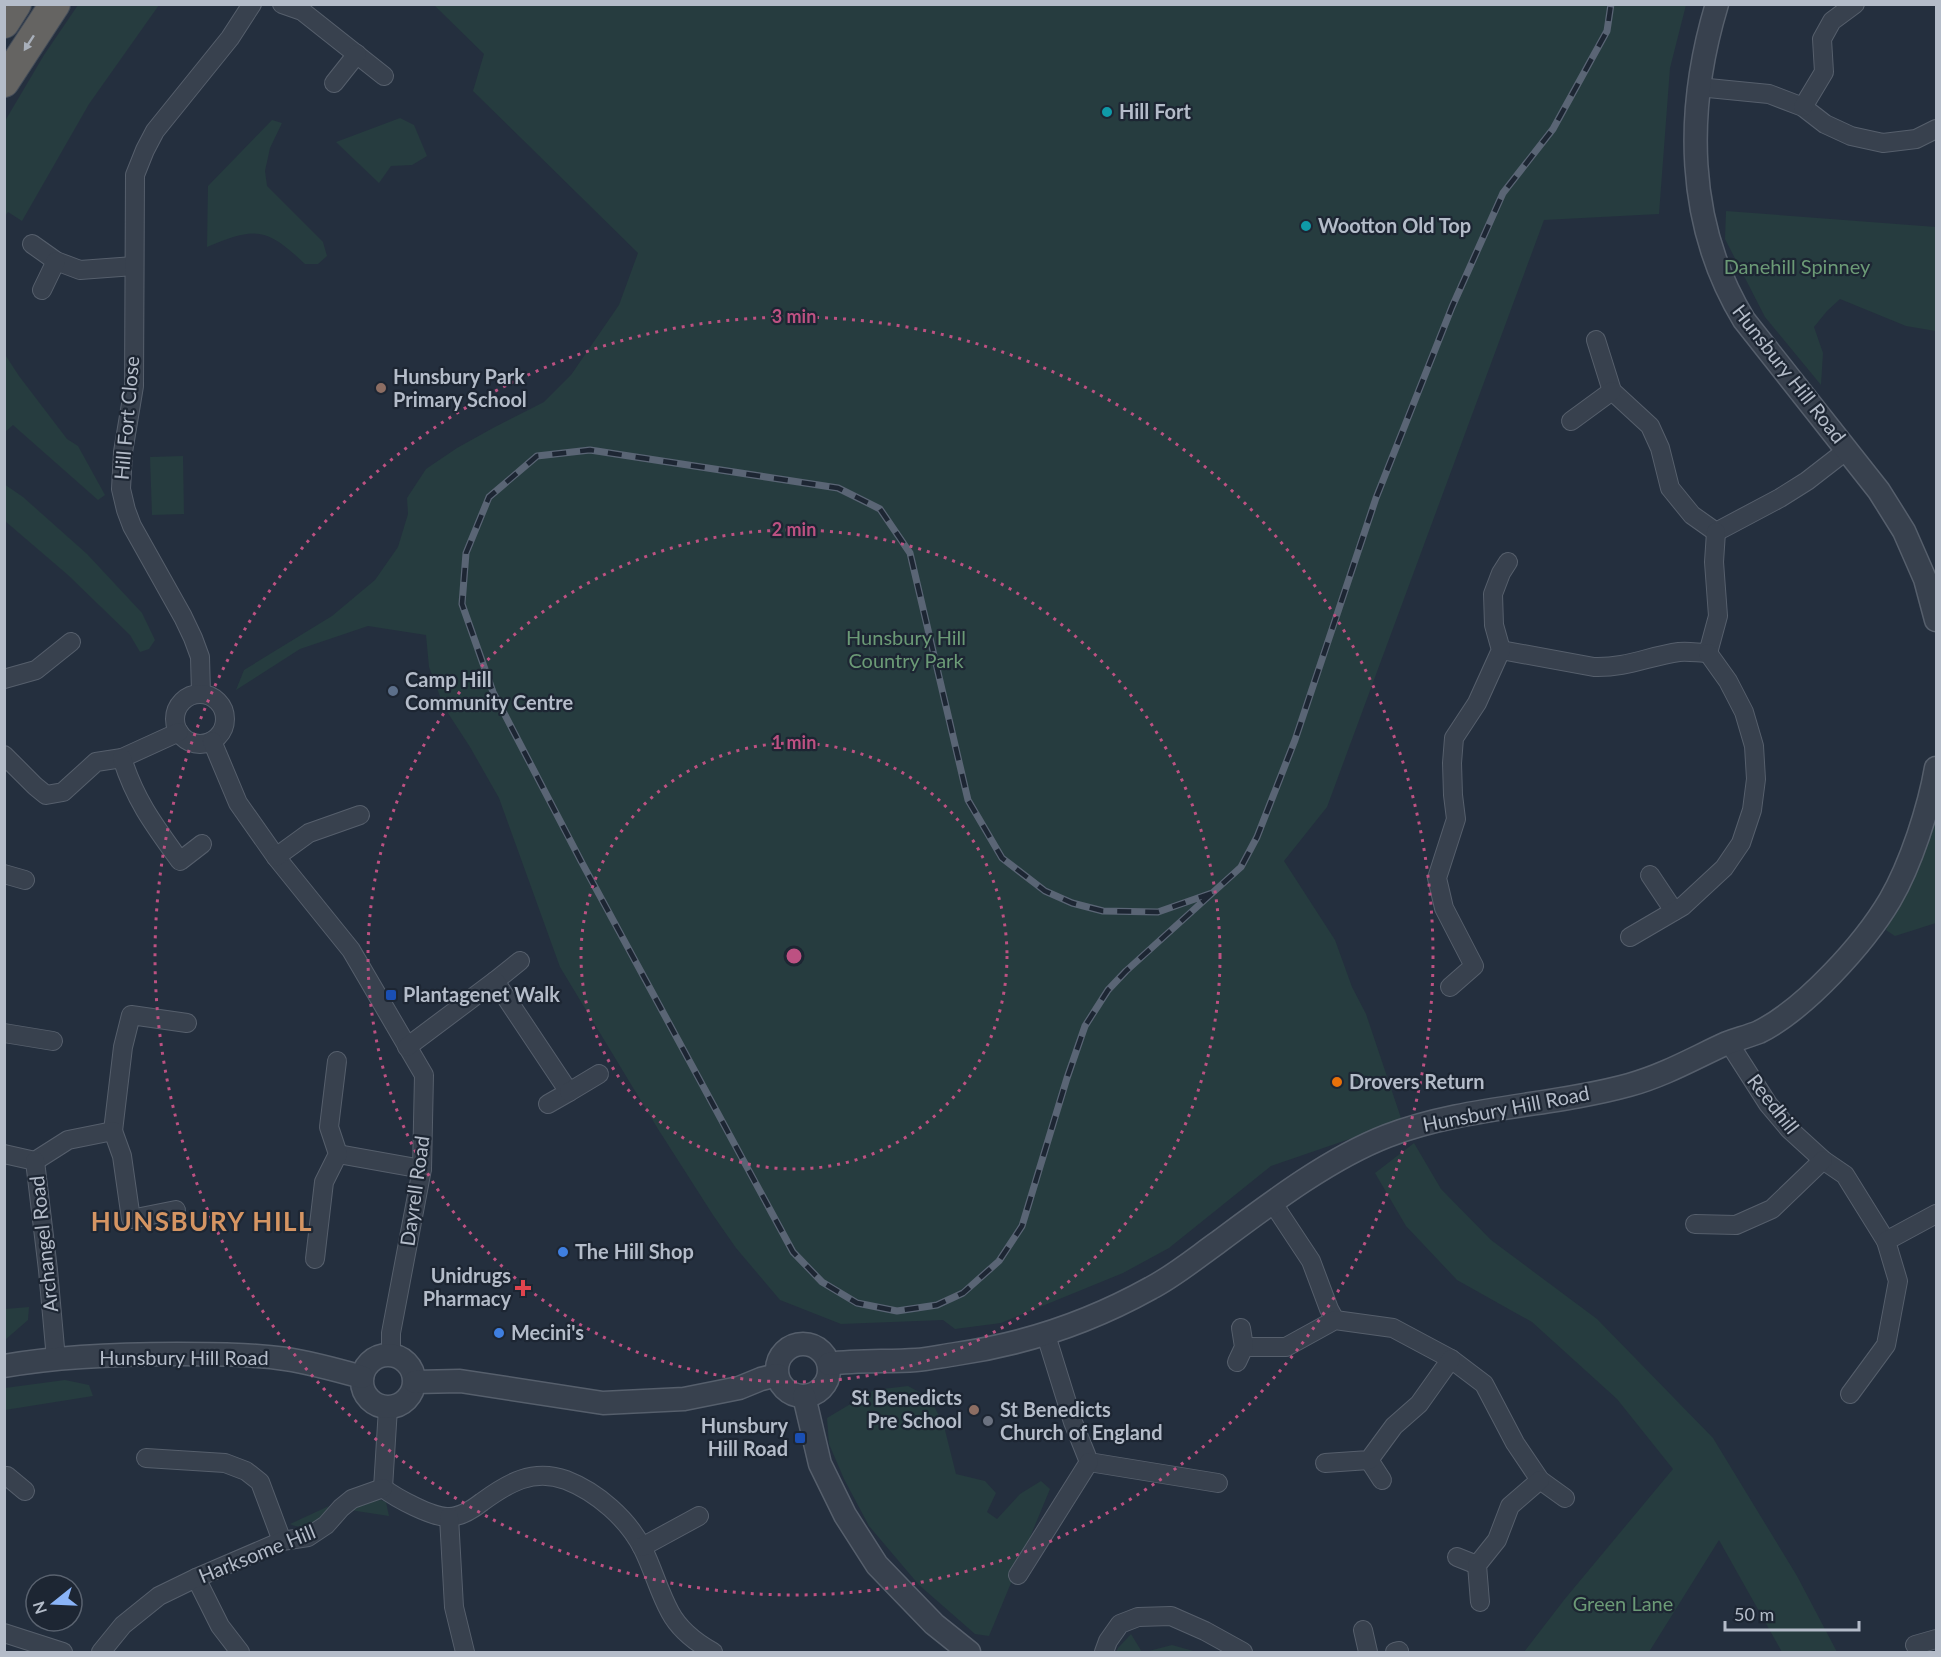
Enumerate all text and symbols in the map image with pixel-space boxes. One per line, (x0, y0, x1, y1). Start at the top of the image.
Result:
one-way arrow (24, 35, 35, 51)
place label: Hill Fort (1119, 99, 1192, 123)
marker: Hill Fort (1100, 105, 1114, 119)
place label: Wootton Old Top (1318, 213, 1471, 237)
marker: Wootton Old Top (1299, 219, 1313, 233)
park label: Danehill Spinney (1724, 254, 1871, 278)
street label: Hunsbury Hill Road (1728, 299, 1851, 448)
text: 3 min (772, 305, 816, 327)
street label: Hill Fort Close (109, 355, 143, 481)
place label: Hunsbury Park Primary School (393, 364, 527, 411)
marker: Hunsbury Park Primary School (374, 381, 388, 395)
text: 2 min (772, 518, 816, 540)
park label: Hunsbury Hill Country Park (846, 625, 966, 672)
place label: Camp Hill Community Centre (405, 667, 573, 714)
marker: Camp Hill Community Centre (386, 684, 400, 698)
text: 1 min (772, 731, 816, 753)
centre of rings (784, 946, 804, 966)
place label: Plantagenet Walk (403, 982, 560, 1006)
marker: Plantagenet Walk (384, 988, 398, 1002)
place label: Drovers Return (1349, 1069, 1485, 1093)
street label: Reedhill (1743, 1069, 1805, 1138)
marker: Drovers Return (1330, 1075, 1344, 1089)
street label: Hunsbury Hill Road (1420, 1080, 1591, 1136)
street label: Dayrell Road (394, 1134, 434, 1248)
street label: Archangel Road (24, 1175, 62, 1314)
district label: HUNSBURY HILL (91, 1205, 313, 1237)
place label: The Hill Shop (575, 1239, 694, 1263)
marker: The Hill Shop (556, 1245, 570, 1259)
place label: Unidrugs Pharmacy (423, 1263, 511, 1310)
marker: Unidrugs Pharmacy (516, 1281, 530, 1295)
place label: Mecini's (511, 1320, 584, 1344)
marker: Mecini's (492, 1326, 506, 1340)
street label: Hunsbury Hill Road (99, 1345, 269, 1369)
place label: St Benedicts Pre School (851, 1385, 962, 1432)
place label: St Benedicts Church of England (1000, 1397, 1163, 1444)
marker: St Benedicts Pre School (967, 1403, 981, 1417)
place label: Hunsbury Hill Road (701, 1413, 788, 1460)
marker: St Benedicts Church of England (981, 1414, 995, 1428)
marker: Hunsbury Hill Road (793, 1431, 807, 1445)
street label: Harksome Hill (195, 1519, 319, 1587)
north arrow (24, 1573, 84, 1633)
park label: Green Lane (1573, 1591, 1673, 1615)
scale bar (1725, 1594, 1858, 1632)
text: N (28, 1599, 50, 1617)
text: 50 m (1734, 1603, 1774, 1625)

